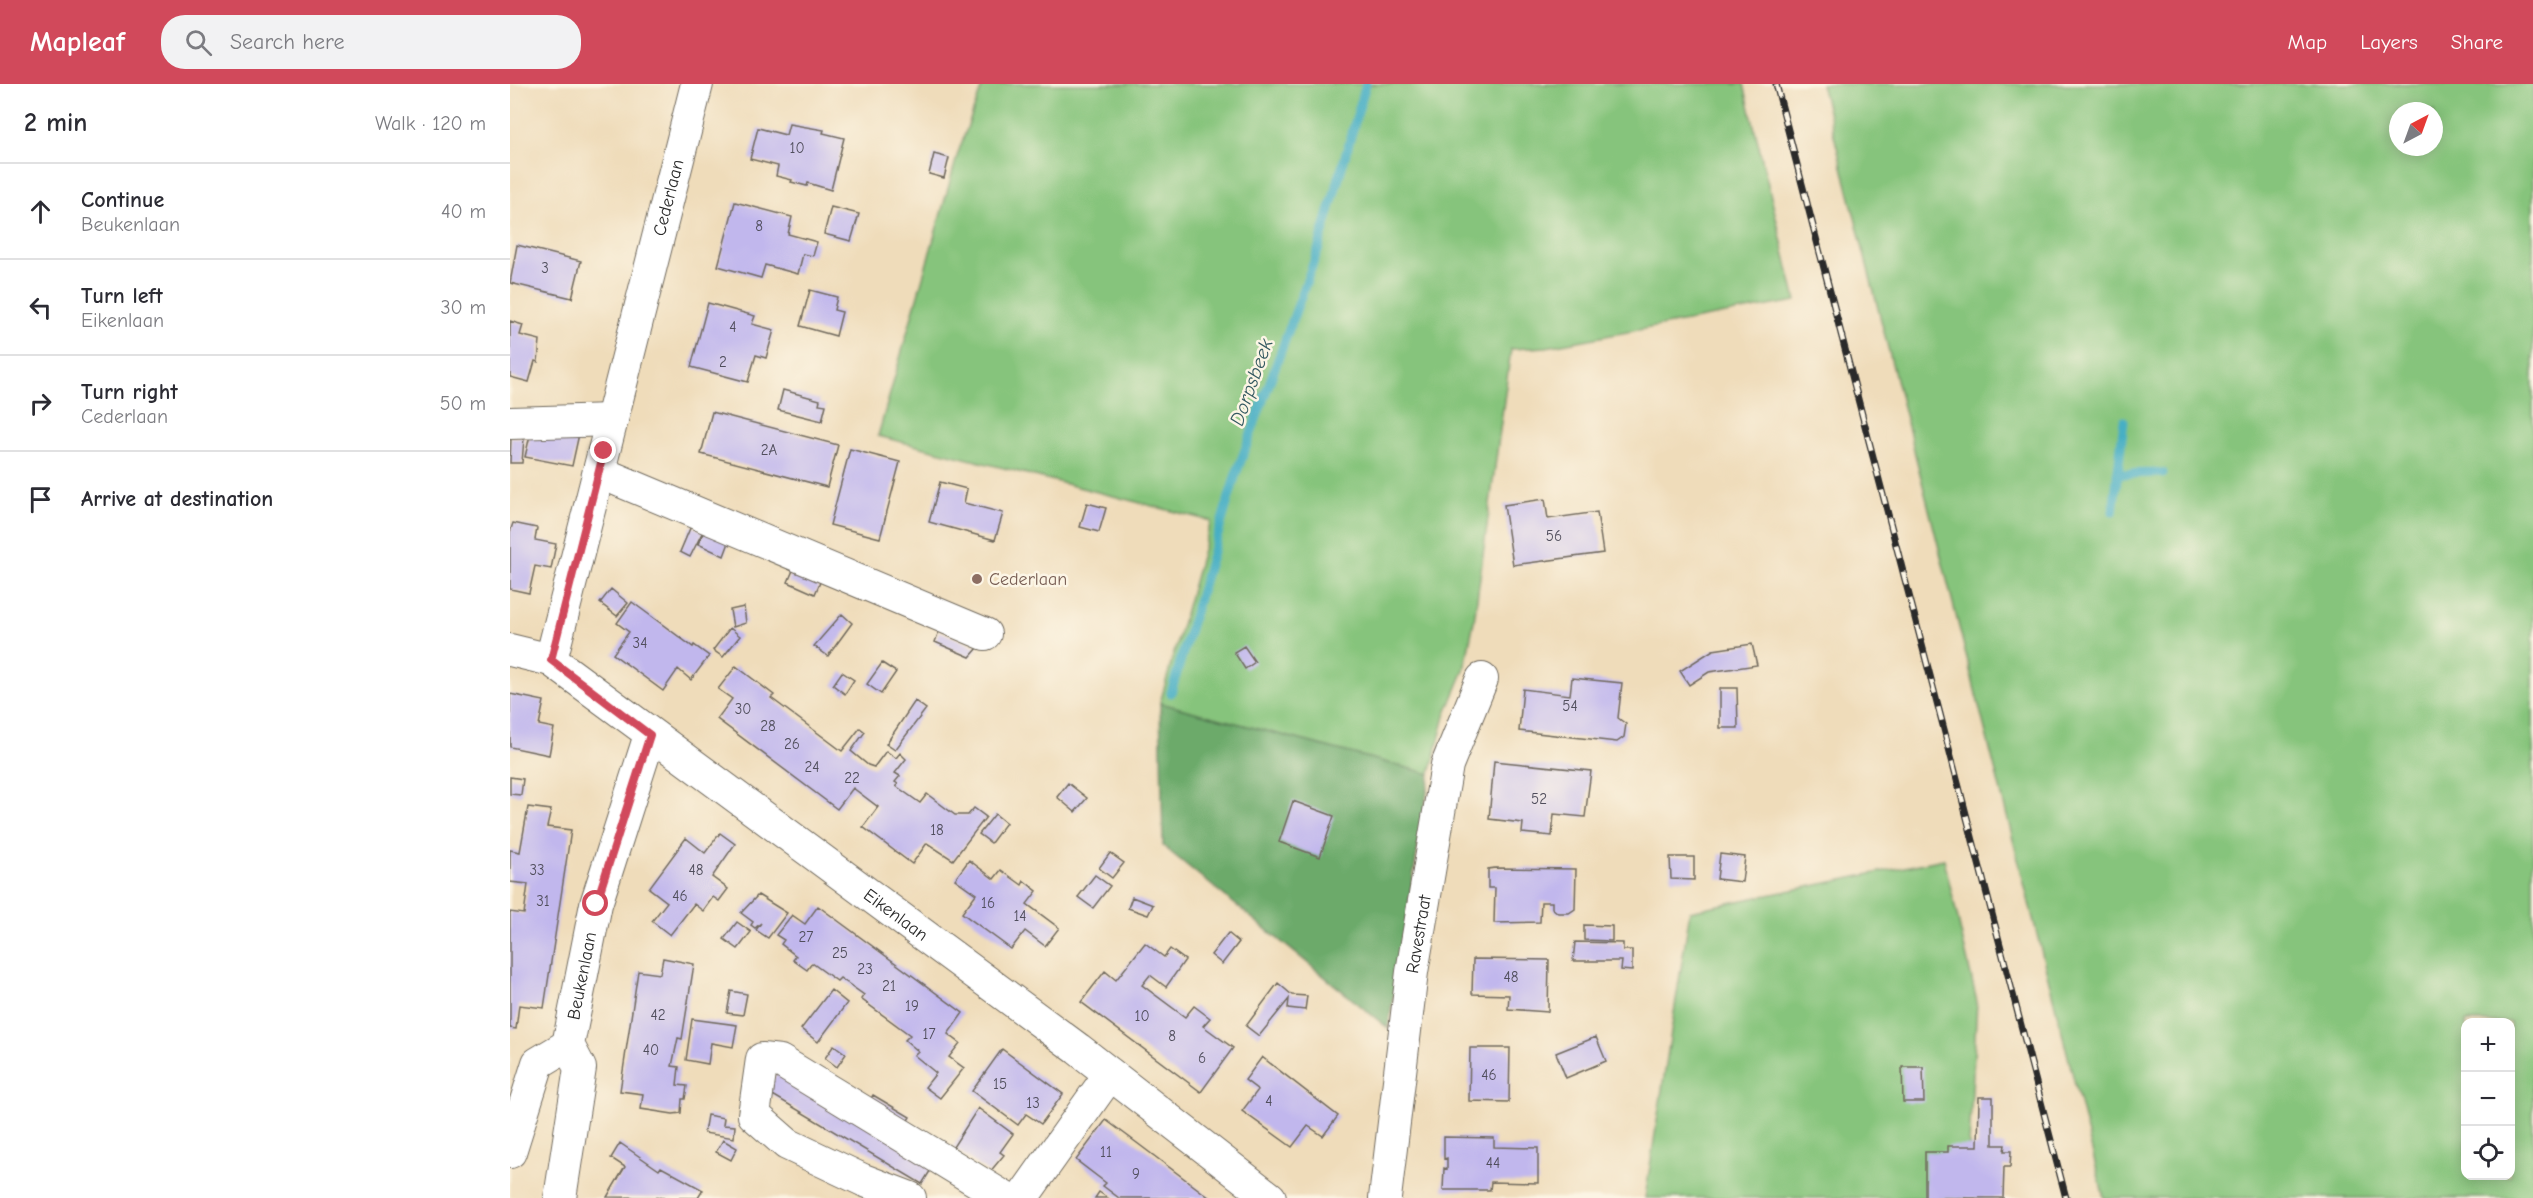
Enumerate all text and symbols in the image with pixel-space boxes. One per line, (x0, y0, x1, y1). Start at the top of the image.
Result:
search box (161, 15, 581, 69)
text: Mapleaf (30, 26, 125, 58)
icon: search (182, 26, 215, 59)
text: Search here (230, 29, 344, 55)
text: Map (2288, 30, 2327, 54)
text: Layers (2360, 30, 2418, 54)
text: Share (2451, 30, 2503, 54)
north arrow (2389, 102, 2443, 156)
text: 2 min (24, 108, 87, 138)
text: Walk · 120 m (375, 112, 486, 135)
house number: 10 (789, 139, 805, 157)
street label: Cederlaan (649, 157, 688, 238)
text: Continue (81, 187, 164, 213)
icon: ahead (24, 195, 57, 228)
text: 40 m (441, 200, 486, 223)
text: Beukenlaan (81, 213, 180, 236)
house number: 8 (755, 217, 763, 235)
house number: 3 (541, 259, 549, 277)
text: Turn left (81, 283, 163, 309)
icon: left (24, 291, 57, 324)
text: 30 m (440, 296, 486, 319)
text: Eikenlaan (81, 309, 164, 332)
house number: 4 (729, 318, 737, 336)
water label: Dorpsbeek (1225, 335, 1278, 429)
house number: 2 (719, 353, 727, 371)
text: Turn right (81, 379, 178, 405)
icon: right (24, 387, 57, 420)
text: 50 m (440, 392, 486, 415)
text: Cederlaan (81, 405, 168, 428)
route end (590, 437, 616, 463)
house number: 2A (761, 441, 778, 459)
icon: arrive (24, 483, 57, 516)
text: Arrive at destination (81, 486, 273, 512)
house number: 56 (1546, 527, 1562, 545)
place label: Cederlaan (989, 569, 1067, 590)
marker: Cederlaan (970, 572, 984, 586)
house number: 34 (633, 634, 647, 652)
house number: 54 (1562, 697, 1578, 715)
house number: 30 (735, 700, 751, 718)
house number: 28 (760, 717, 776, 735)
house number: 26 (784, 735, 800, 753)
house number: 24 (804, 758, 820, 776)
house number: 22 (844, 769, 860, 787)
house number: 52 (1531, 790, 1547, 808)
house number: 18 (930, 821, 944, 839)
house number: 33 (529, 861, 545, 879)
house number: 48 (689, 861, 704, 879)
street label: Eikenlaan (859, 884, 932, 946)
house number: 46 (672, 887, 688, 905)
route start (582, 890, 608, 916)
house number: 31 (536, 892, 550, 910)
street label: Ravestraat (1402, 893, 1436, 975)
house number: 16 (981, 894, 995, 912)
house number: 14 (1013, 907, 1027, 925)
house number: 27 (799, 928, 813, 946)
street label: Beukenlaan (563, 930, 601, 1022)
house number: 25 (832, 944, 848, 962)
house number: 23 (857, 960, 873, 978)
house number: 48 (1504, 968, 1519, 986)
house number: 21 (882, 977, 896, 995)
house number: 19 (905, 997, 919, 1015)
house number: 42 (650, 1006, 666, 1024)
house number: 10 (1134, 1007, 1150, 1025)
map controls (2461, 1018, 2515, 1180)
button: + (2461, 1018, 2515, 1072)
house number: 17 (922, 1025, 936, 1043)
house number: 8 (1168, 1027, 1176, 1045)
house number: 40 (643, 1041, 659, 1059)
house number: 6 (1198, 1049, 1206, 1067)
house number: 46 (1481, 1066, 1497, 1084)
button: − (2461, 1072, 2515, 1126)
house number: 15 (993, 1075, 1007, 1093)
house number: 4 (1265, 1092, 1273, 1110)
house number: 13 (1026, 1094, 1040, 1112)
button: locate (2461, 1126, 2515, 1180)
house number: 11 (1100, 1143, 1112, 1161)
house number: 44 (1486, 1154, 1500, 1172)
house number: 9 (1132, 1165, 1140, 1183)

